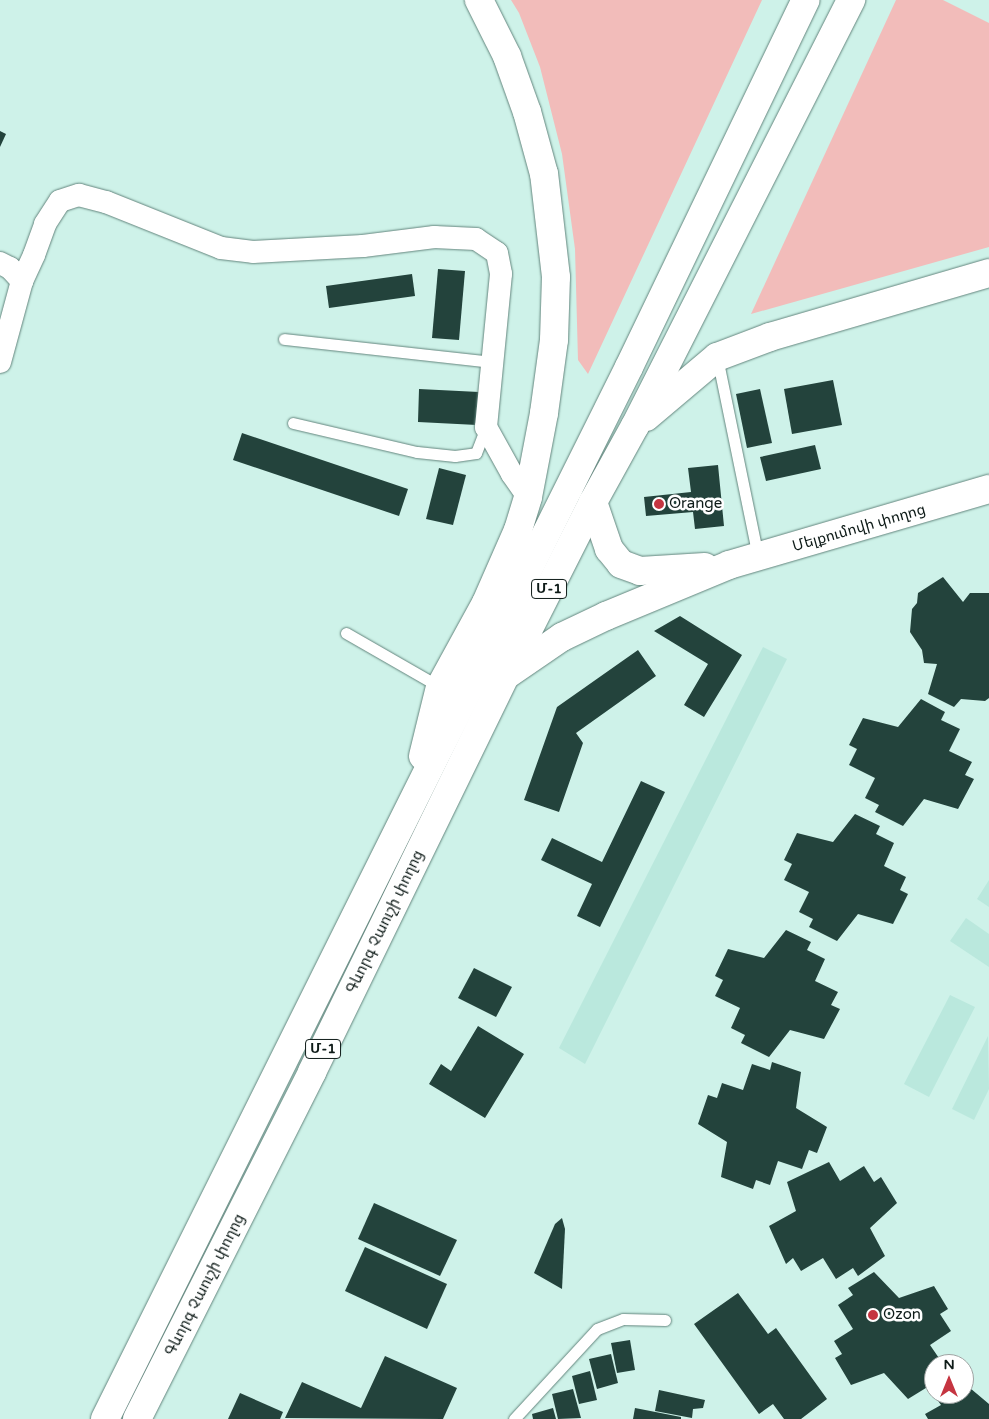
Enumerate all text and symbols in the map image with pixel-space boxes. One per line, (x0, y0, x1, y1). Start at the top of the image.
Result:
place label: Orange (669, 495, 722, 513)
marker: Orange (653, 498, 665, 510)
street label: Մելքումովի փողոց (790, 500, 928, 556)
road number: Մ-1 (530, 578, 568, 600)
street label: Գևորգ Չաուշի փողոց (342, 847, 428, 997)
road number: Մ-1 (304, 1038, 342, 1060)
street label: Գևորգ Չաուշի փողոց (161, 1211, 249, 1359)
place label: Ozon (883, 1306, 921, 1324)
marker: Ozon (867, 1309, 879, 1321)
north arrow (924, 1354, 974, 1404)
text: N (943, 1356, 955, 1373)

